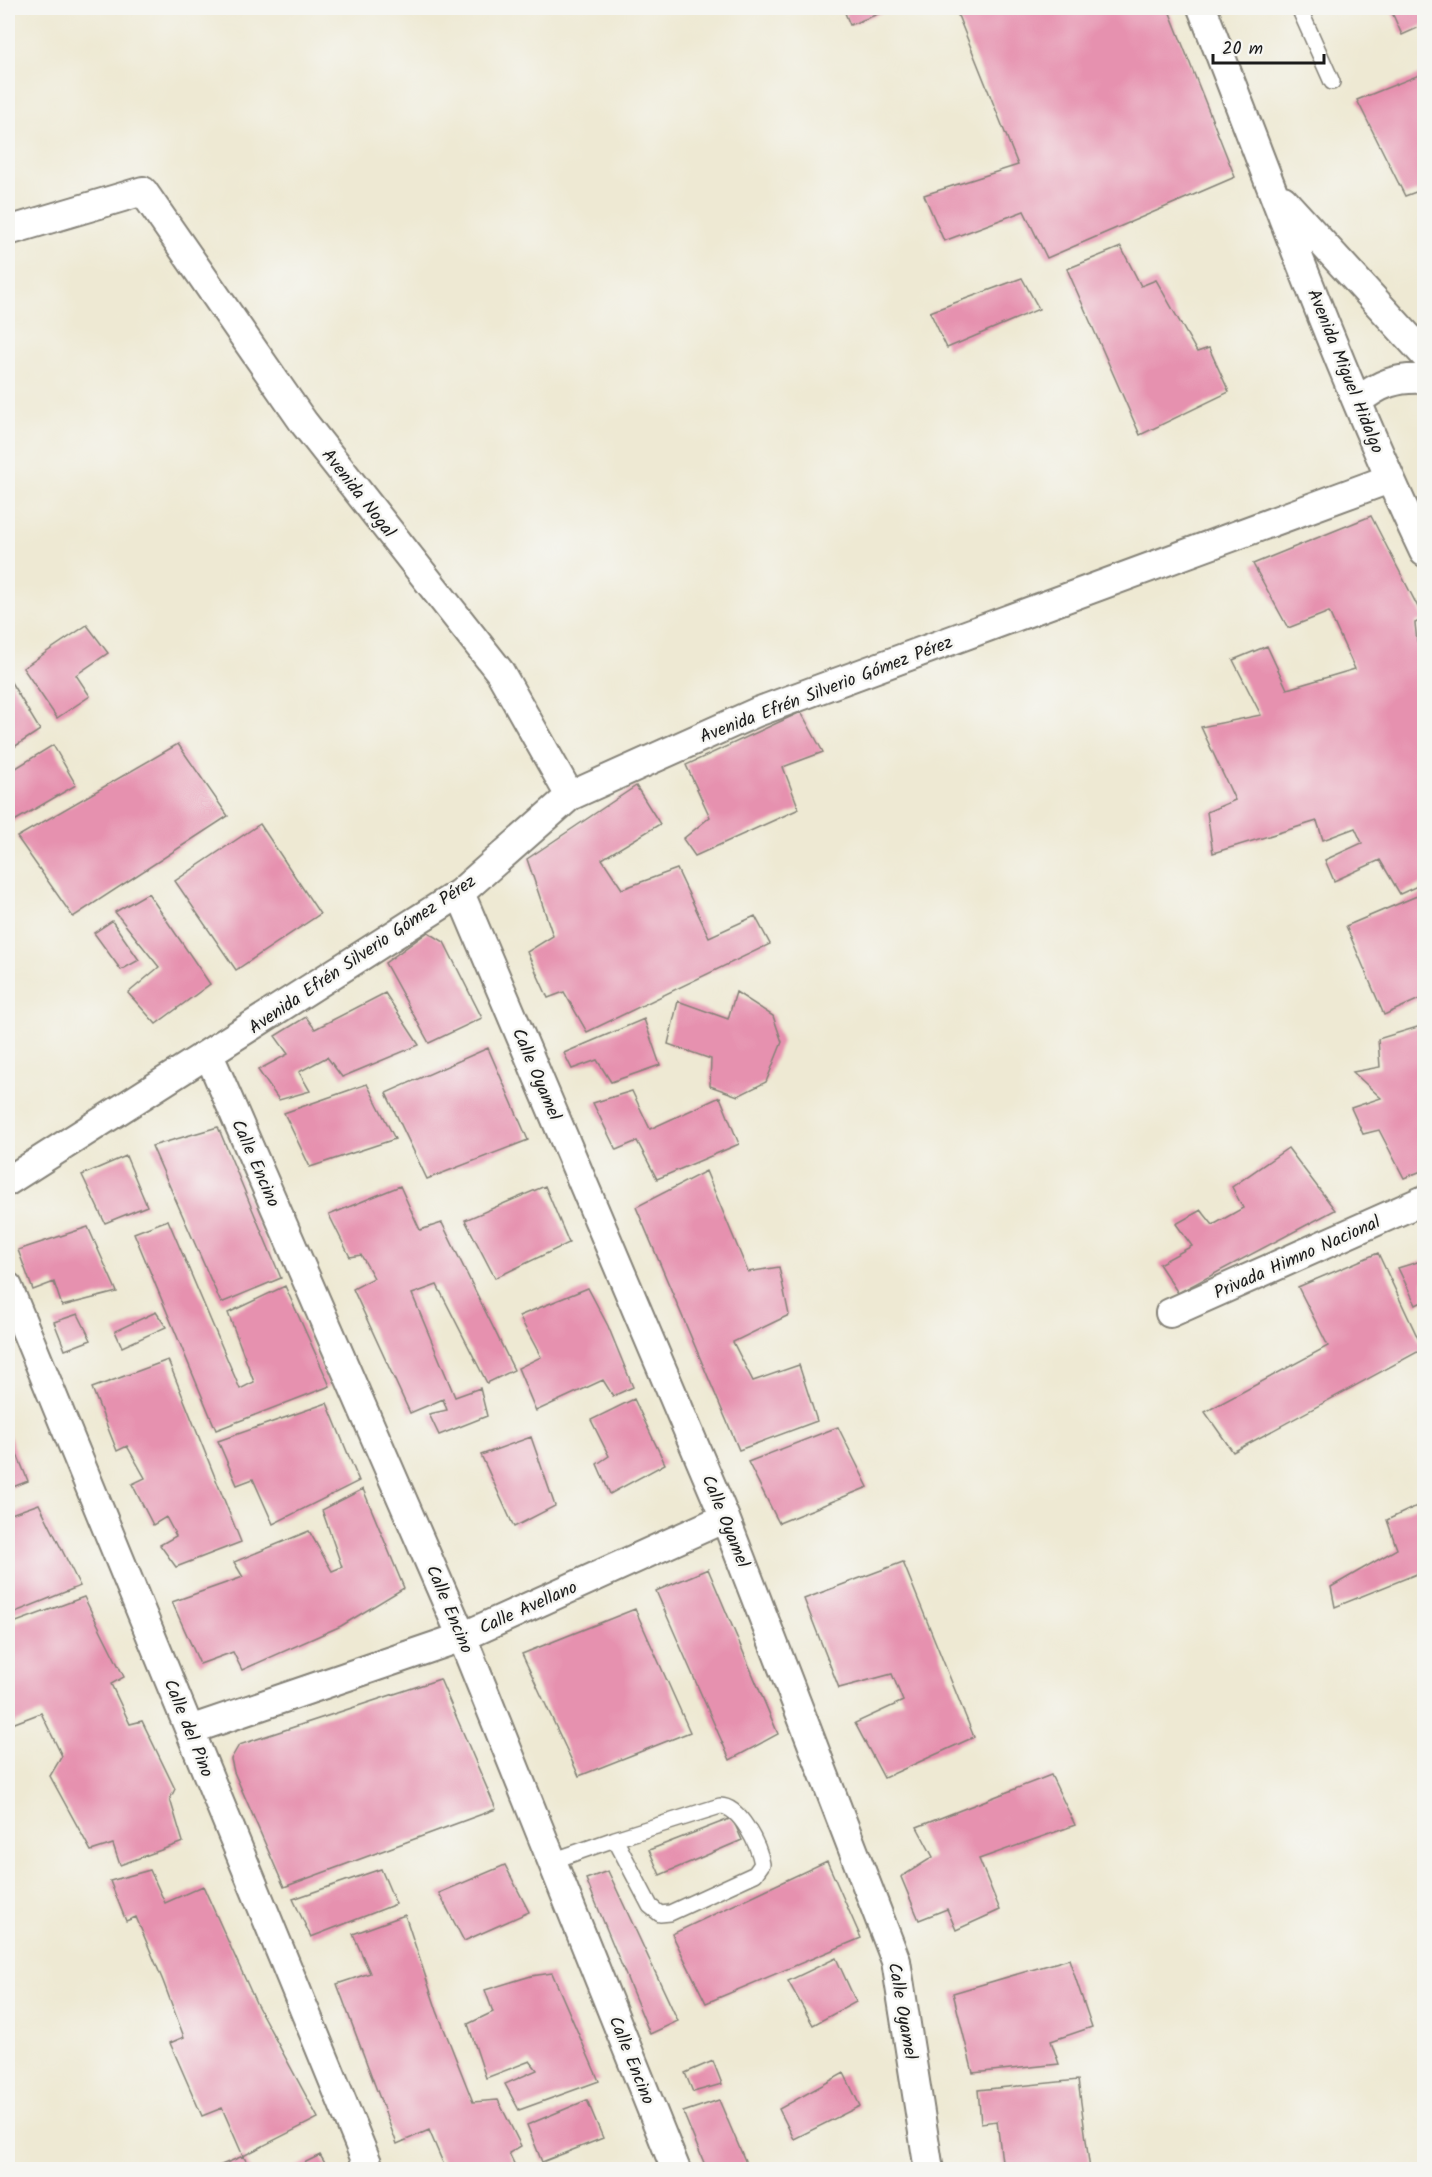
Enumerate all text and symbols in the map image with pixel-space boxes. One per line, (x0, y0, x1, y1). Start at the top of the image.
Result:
scale bar (1213, 27, 1324, 65)
text: 20 m (1222, 35, 1263, 64)
street label: Avenida Miguel Hidalgo (1298, 285, 1391, 458)
street label: Avenida Nogal (313, 443, 403, 545)
street label: Avenida Efrén Silverio Gómez Pérez (696, 629, 957, 752)
street label: Avenida Efrén Silverio Gómez Pérez (243, 868, 483, 1042)
street label: Calle Oyamel (503, 1024, 568, 1126)
street label: Calle Encino (222, 1115, 287, 1212)
street label: Privada Himno Nacional (1210, 1208, 1386, 1308)
street label: Calle Oyamel (693, 1471, 757, 1573)
street label: Calle Encino (417, 1561, 480, 1658)
street label: Calle Avellano (475, 1574, 582, 1643)
street label: Calle del Pino (155, 1675, 221, 1782)
street label: Calle Oyamel (879, 1960, 924, 2063)
street label: Calle Encino (600, 2012, 662, 2109)

